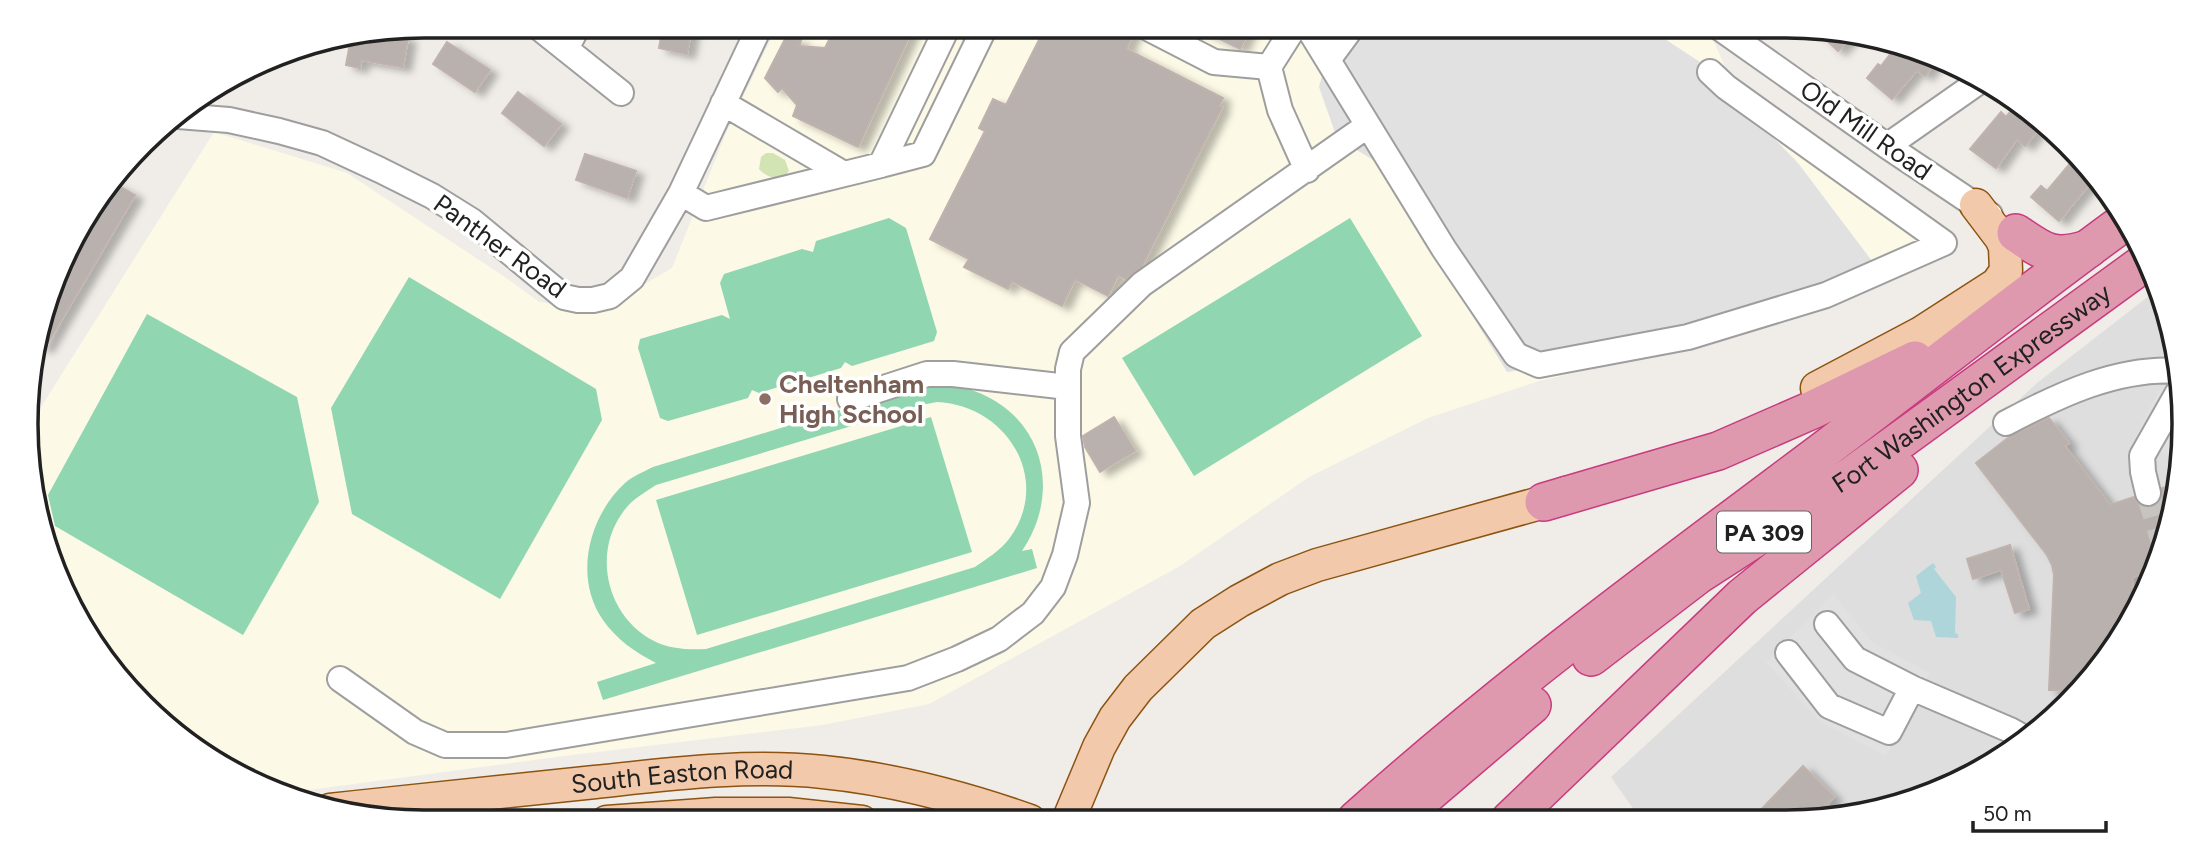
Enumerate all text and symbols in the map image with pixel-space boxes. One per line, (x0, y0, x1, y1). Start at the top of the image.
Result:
street label: Old Mill Road (1794, 73, 1938, 187)
street label: Panther Road (427, 187, 573, 305)
street label: Fort Washington Expressway (1826, 276, 2117, 500)
place label: Cheltenham High School (779, 368, 924, 430)
marker: Cheltenham High School (757, 391, 773, 407)
road number: PA 309 (1717, 512, 1811, 552)
street label: South Easton Road (570, 753, 794, 800)
scale bar (1973, 790, 2106, 834)
text: 50 m (1983, 801, 2032, 826)

